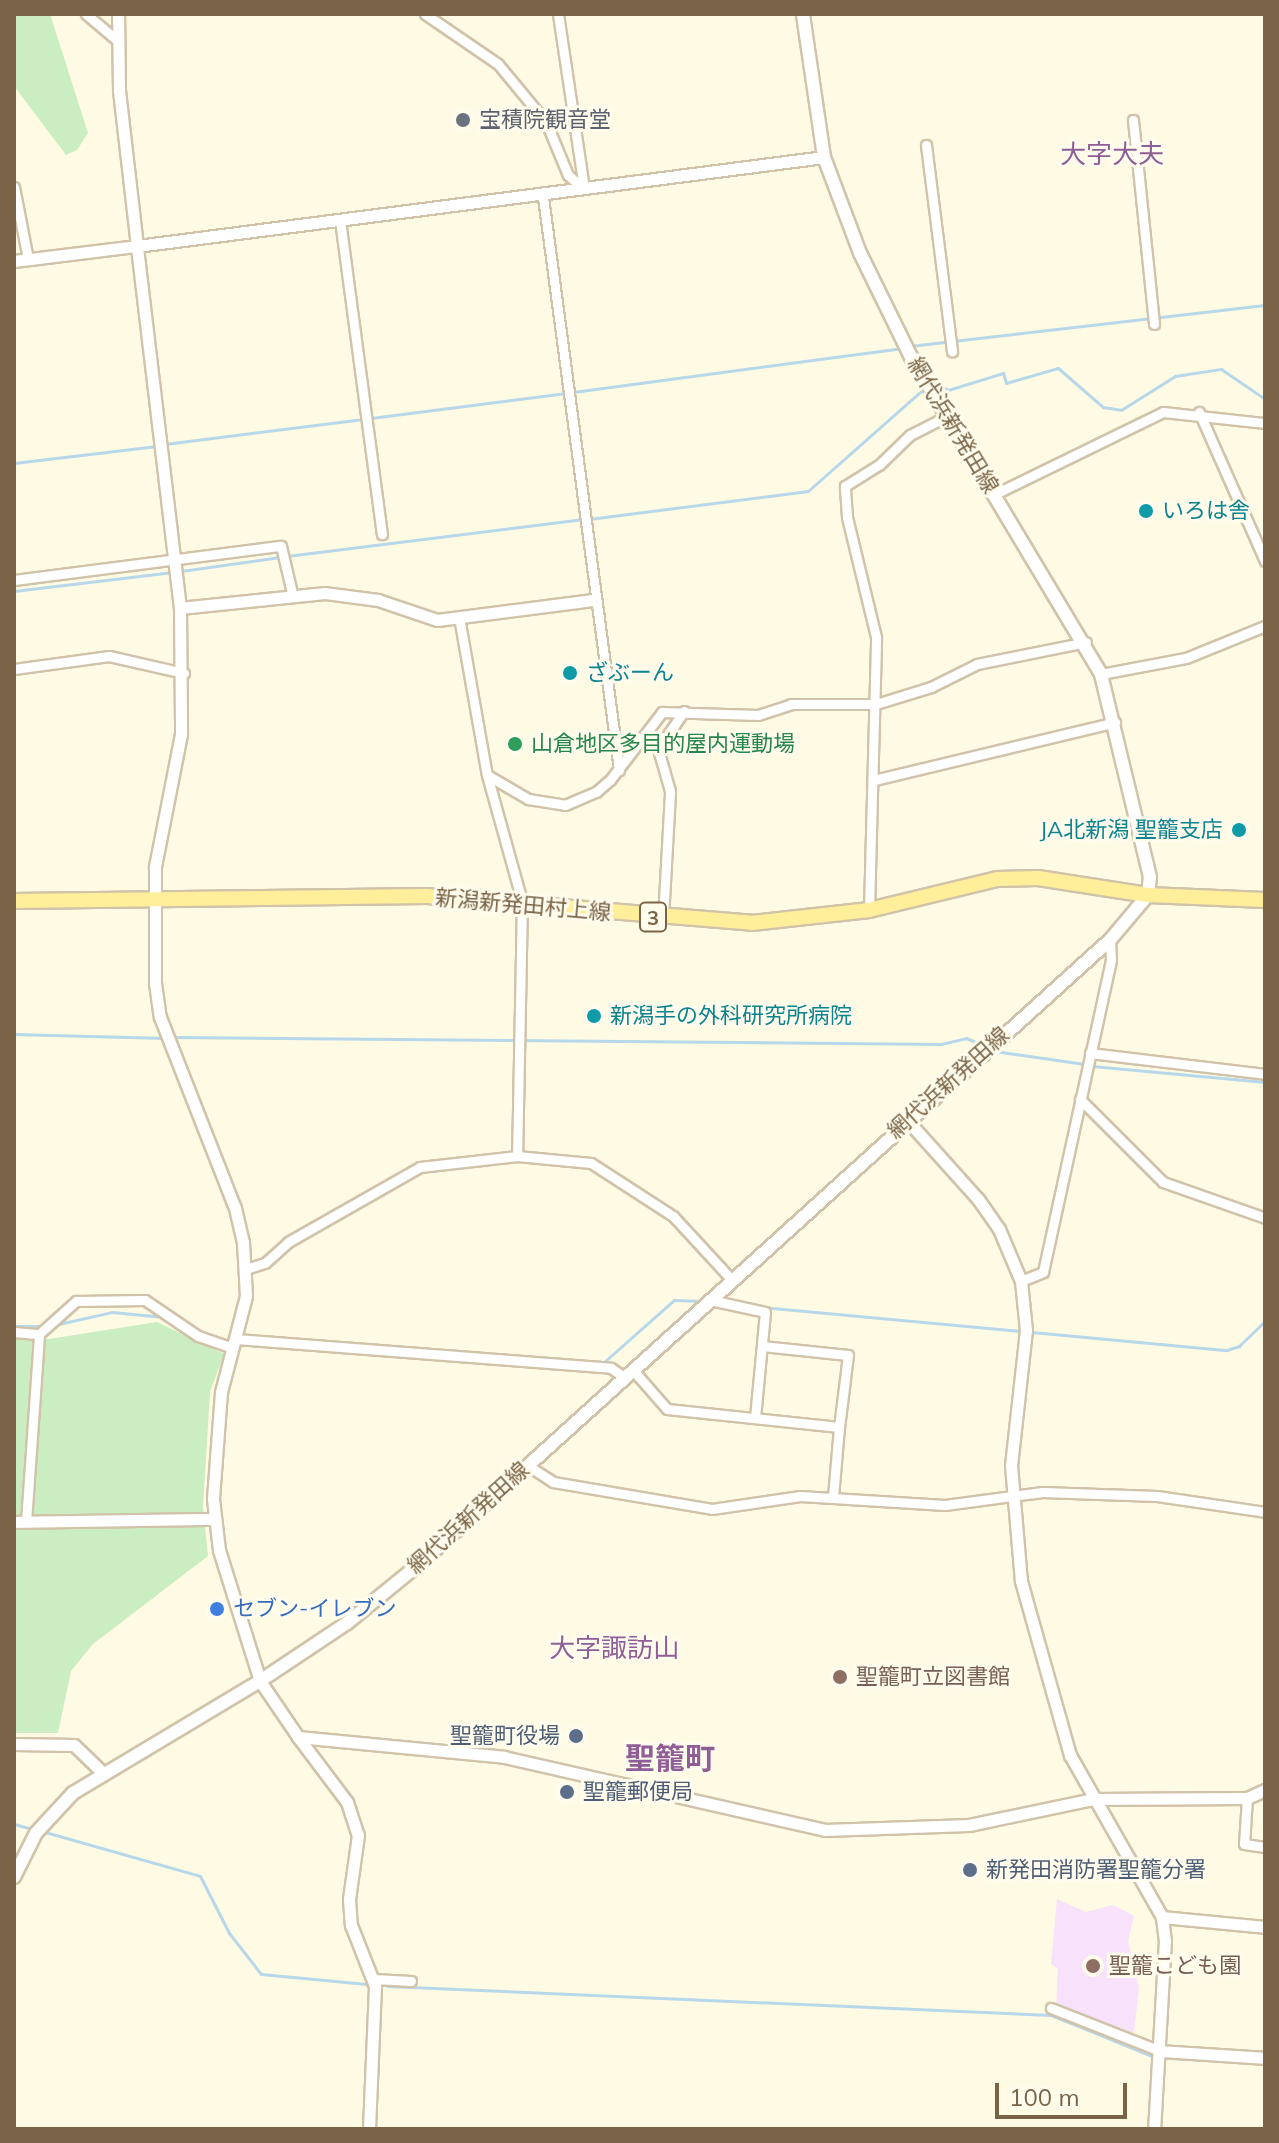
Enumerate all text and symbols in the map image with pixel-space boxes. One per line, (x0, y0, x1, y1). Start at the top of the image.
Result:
place label: 宝積院観音堂 (479, 107, 611, 133)
marker: 宝積院観音堂 (454, 111, 472, 129)
district label: 大字大夫 (1060, 138, 1164, 170)
street label: 網代浜新発田線 (902, 352, 1004, 498)
place label: いろは舎 (1162, 498, 1250, 524)
marker: いろは舎 (1137, 502, 1155, 520)
place label: ざぶーん (586, 660, 674, 686)
marker: ざぶーん (561, 664, 579, 682)
place label: 山倉地区多目的屋内運動場 (531, 731, 795, 757)
marker: 山倉地区多目的屋内運動場 (506, 735, 524, 753)
place label: JA北新潟 聖籠支店 (1040, 817, 1223, 843)
marker: JA北新潟 聖籠支店 (1230, 821, 1248, 839)
street label: 新潟新発田村上線 (434, 884, 612, 926)
road number: 3 (639, 901, 667, 933)
place label: 新潟手の外科研究所病院 (610, 1003, 852, 1029)
marker: 新潟手の外科研究所病院 (585, 1007, 603, 1025)
street label: 網代浜新発田線 (882, 1022, 1014, 1144)
street label: 網代浜新発田線 (402, 1457, 534, 1579)
place label: セブン-イレブン (233, 1596, 396, 1622)
marker: セブン-イレブン (208, 1600, 226, 1618)
district label: 大字諏訪山 (549, 1632, 679, 1664)
place label: 聖籠町立図書館 (856, 1664, 1010, 1690)
marker: 聖籠町立図書館 (831, 1668, 849, 1686)
place label: 聖籠町役場 (450, 1723, 560, 1749)
marker: 聖籠町役場 (567, 1727, 585, 1745)
district label: 聖籠町 (625, 1740, 715, 1776)
place label: 聖籠郵便局 (583, 1779, 693, 1805)
marker: 聖籠郵便局 (558, 1783, 576, 1801)
place label: 新発田消防署聖籠分署 (986, 1857, 1206, 1883)
marker: 新発田消防署聖籠分署 (961, 1861, 979, 1879)
place label: 聖籠こども園 (1109, 1953, 1241, 1979)
marker: 聖籠こども園 (1084, 1957, 1102, 1975)
scale bar (999, 2067, 1131, 2117)
text: 100 m (1009, 2082, 1080, 2112)

